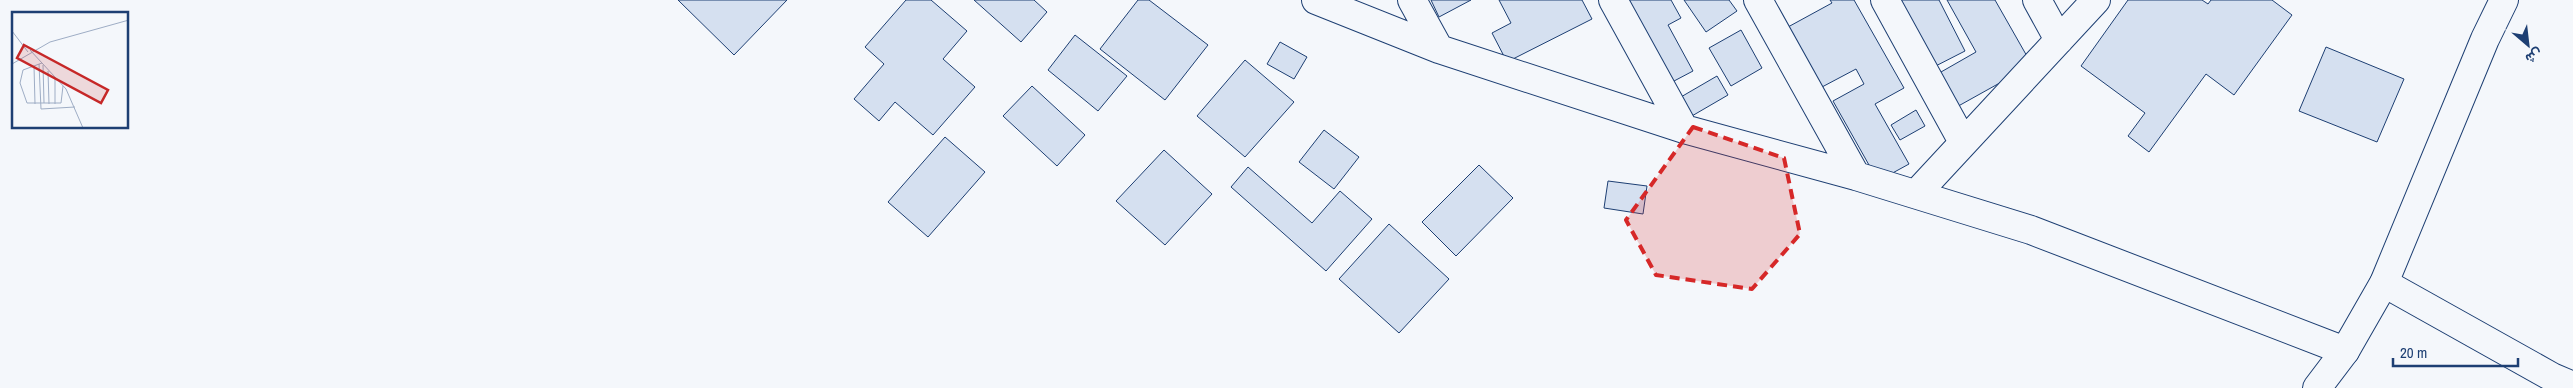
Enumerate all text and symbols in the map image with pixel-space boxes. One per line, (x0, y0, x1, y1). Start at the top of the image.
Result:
inset map (12, 12, 129, 129)
north arrow (2503, 20, 2553, 70)
text: ش (2522, 45, 2546, 68)
scale bar (2393, 336, 2518, 368)
text: 20 m (2400, 342, 2427, 363)

